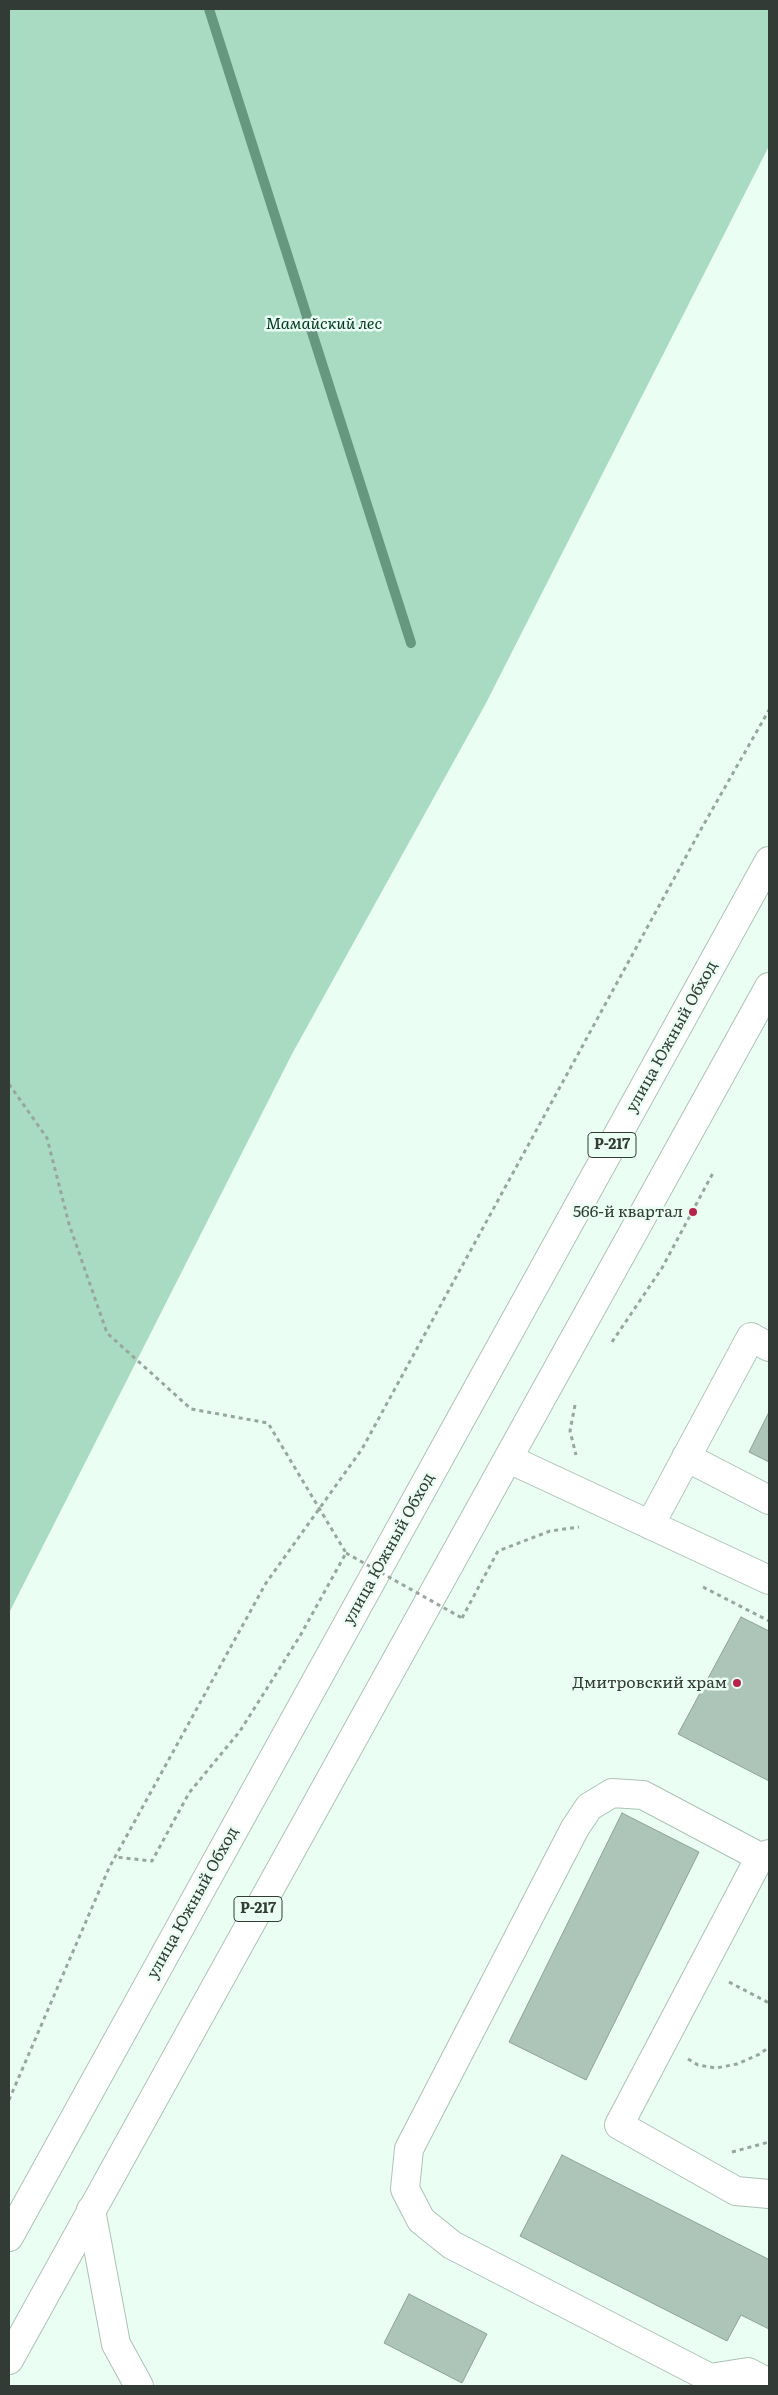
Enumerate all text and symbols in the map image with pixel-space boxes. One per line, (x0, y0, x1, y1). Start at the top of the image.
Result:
park label: Мамайский лес (266, 314, 382, 334)
street label: улица Южный Обход (622, 958, 722, 1116)
road number: Р-217 (588, 1132, 636, 1158)
place label: 566-й квартал (573, 1202, 683, 1222)
marker: 566-й квартал (687, 1206, 699, 1218)
street label: улица Южный Обход (339, 1470, 439, 1628)
place label: Дмитровский храм (572, 1673, 727, 1693)
marker: Дмитровский храм (731, 1677, 743, 1689)
street label: улица Южный Обход (143, 1824, 243, 1982)
road number: Р-217 (234, 1896, 282, 1922)

